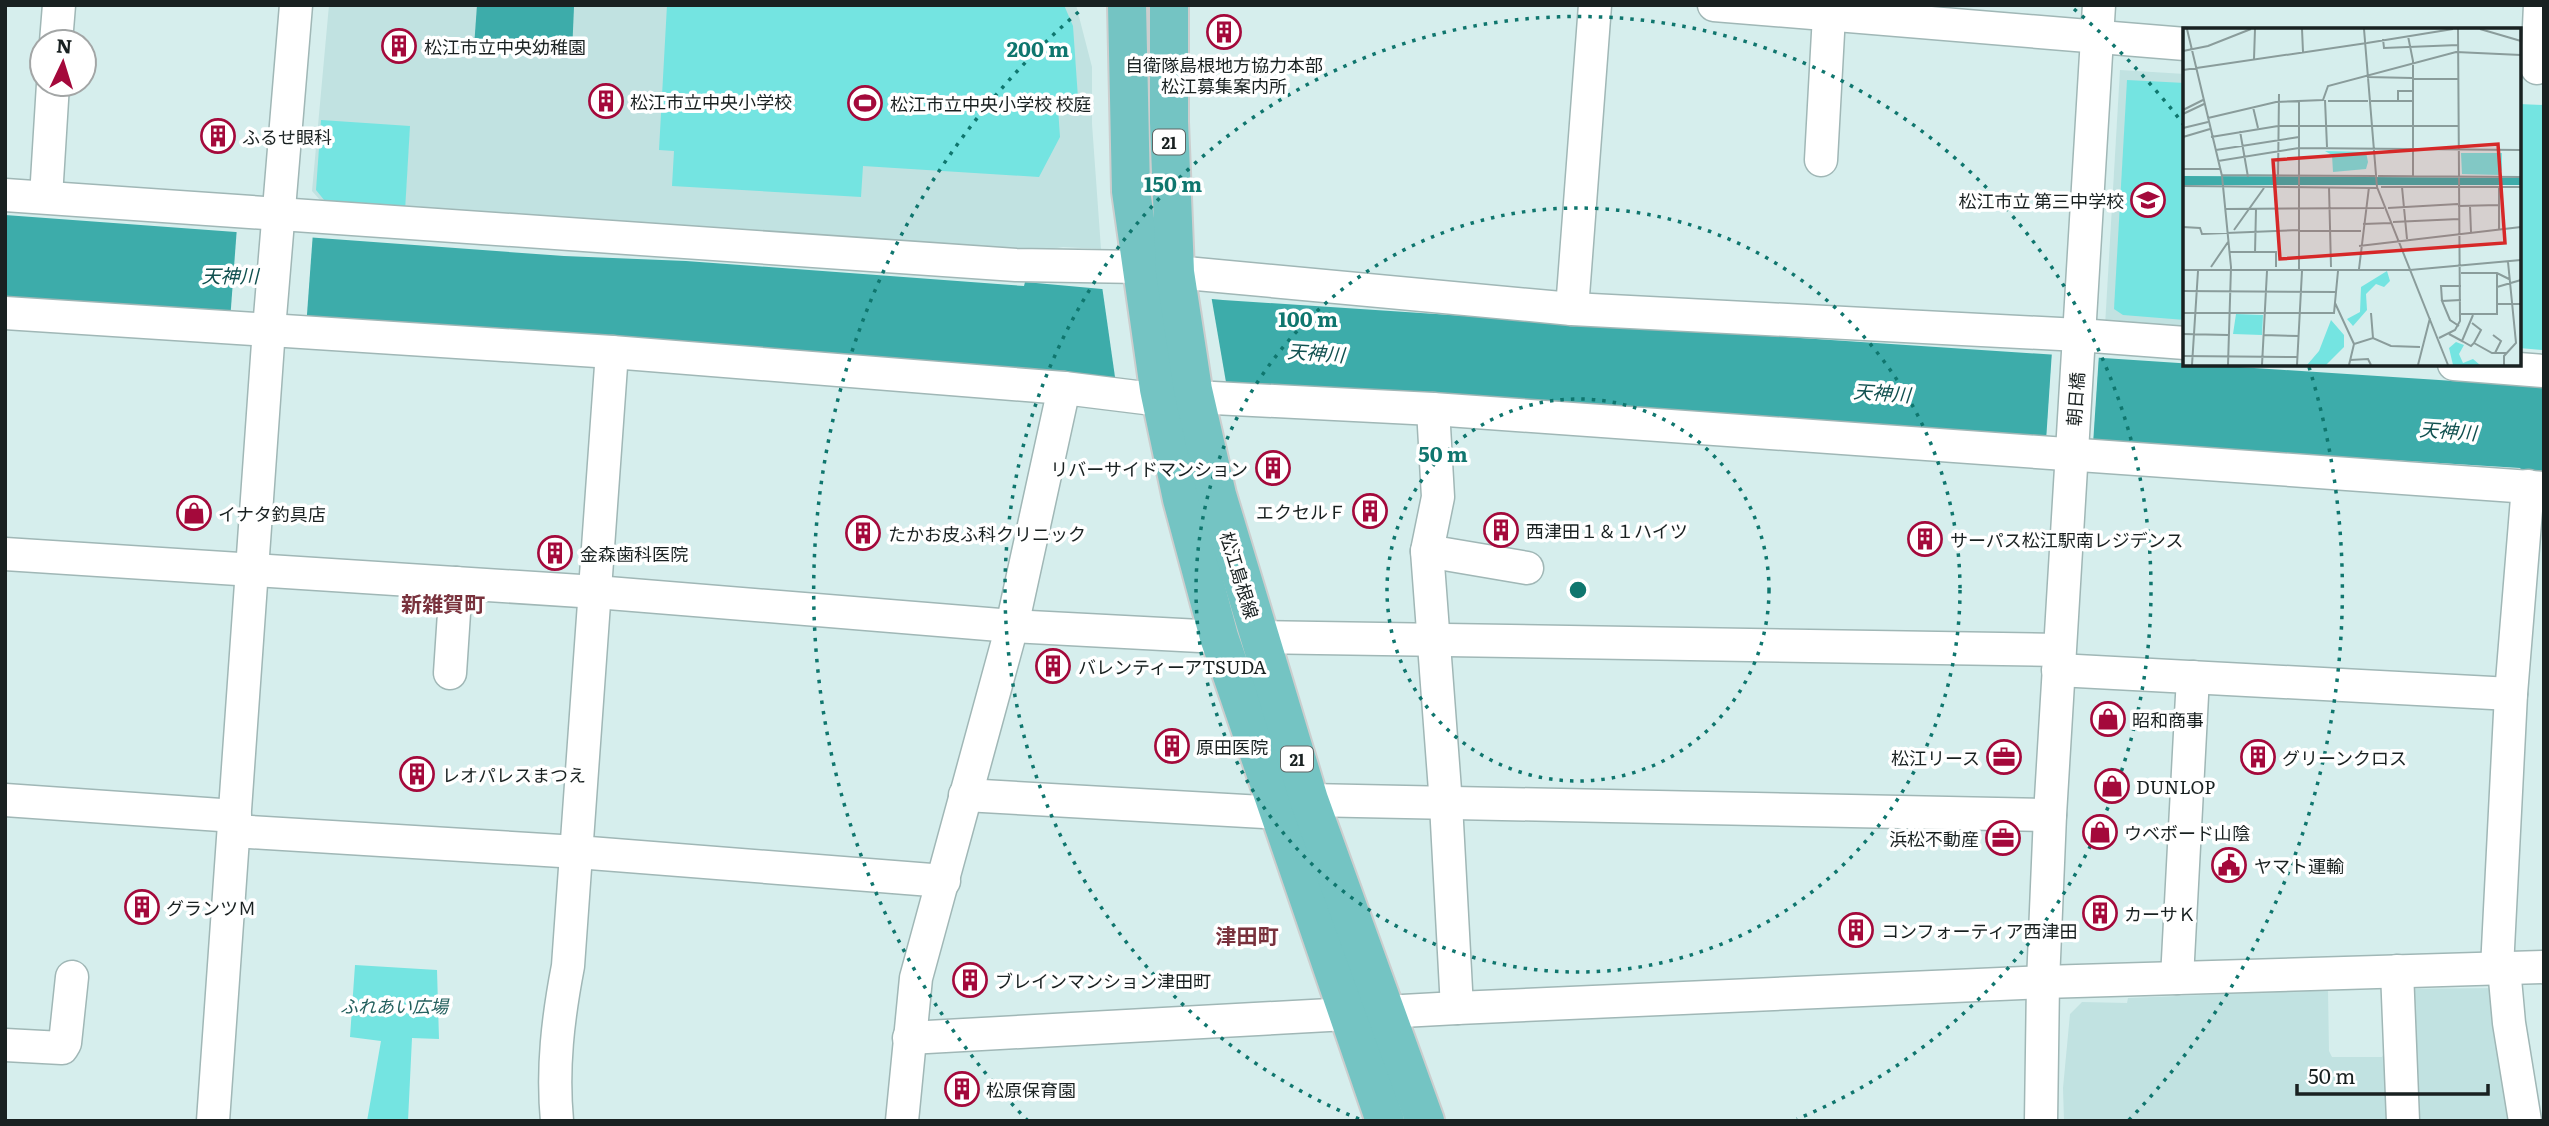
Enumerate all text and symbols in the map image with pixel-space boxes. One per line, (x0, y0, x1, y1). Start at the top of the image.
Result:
building icon: 自衛隊島根地方協力本部 松江募集案内所 (1205, 13, 1243, 51)
building icon: 松江市立中央幼稚園 (380, 27, 418, 65)
north arrow (28, 28, 98, 98)
inset map (2183, 28, 2521, 366)
text: N (55, 31, 73, 60)
text: 200 m (1007, 32, 1069, 63)
place label: 松江市立中央幼稚園 (424, 33, 586, 60)
place label: 自衛隊島根地方協力本部 松江募集案内所 (1125, 51, 1323, 99)
building icon: 松江市立中央小学校 (587, 82, 625, 120)
sports icon: 松江市立中央小学校 校庭 (846, 84, 884, 122)
place label: 松江市立中央小学校 (630, 88, 792, 115)
place label: 松江市立中央小学校 校庭 (890, 90, 1092, 117)
building icon: ふるせ眼科 (199, 117, 237, 155)
place label: ふるせ眼科 (242, 123, 332, 150)
road number: 21 (1153, 130, 1185, 154)
text: 150 m (1144, 167, 1202, 198)
school or university icon: 松江市立 第三中学校 (2129, 181, 2167, 219)
place label: 松江市立 第三中学校 (1958, 187, 2124, 214)
water label: 天神川 (201, 261, 260, 289)
text: 100 m (1278, 302, 1338, 333)
water label: 天神川 (1287, 336, 1347, 368)
street label: 朝日橋 (2060, 371, 2090, 427)
water label: 天神川 (1853, 376, 1913, 408)
water label: 天神川 (2419, 414, 2479, 446)
text: 50 m (1418, 437, 1468, 468)
building icon: リバーサイドマンション (1254, 449, 1292, 487)
place label: リバーサイドマンション (1050, 455, 1248, 482)
building icon: エクセルＦ (1351, 492, 1389, 530)
shop icon: イナタ釣具店 (175, 494, 213, 532)
place label: エクセルＦ (1256, 498, 1346, 525)
place label: イナタ釣具店 (218, 500, 326, 527)
building icon: 西津田１＆１ハイツ (1482, 511, 1520, 549)
building icon: たかお皮ふ科クリニック (844, 514, 882, 552)
place label: 西津田１＆１ハイツ (1526, 517, 1688, 544)
place label: たかお皮ふ科クリニック (888, 520, 1086, 547)
building icon: サーパス松江駅南レジデンス (1906, 520, 1944, 558)
place label: サーパス松江駅南レジデンス (1950, 526, 2183, 553)
street label: 松江島根線 (1214, 528, 1266, 622)
building icon: 金森歯科医院 (536, 534, 574, 572)
place label: 金森歯科医院 (580, 540, 688, 567)
centre of rings (1566, 578, 1590, 602)
district label: 新雑賀町 (401, 587, 485, 618)
building icon: バレンティーアTSUDA (1034, 647, 1072, 685)
place label: バレンティーアTSUDA (1078, 653, 1267, 680)
shop icon: 昭和商事 (2089, 700, 2127, 738)
place label: 昭和商事 (2132, 706, 2204, 733)
building icon: 原田医院 (1153, 727, 1191, 765)
place label: 原田医院 (1196, 733, 1268, 760)
office icon: 松江リース (1985, 738, 2023, 776)
building icon: グリーンクロス (2239, 738, 2277, 776)
place label: 松江リース (1891, 744, 1980, 771)
place label: グリーンクロス (2282, 744, 2407, 771)
road number: 21 (1281, 746, 1313, 772)
building icon: レオパレスまつえ (398, 755, 436, 793)
place label: レオパレスまつえ (442, 761, 586, 788)
shop icon: DUNLOP (2093, 767, 2131, 805)
place label: DUNLOP (2136, 773, 2215, 800)
shop icon: ウベボード山陰 (2081, 813, 2119, 851)
office icon: 浜松不動産 (1984, 819, 2022, 857)
place label: ウベボード山陰 (2124, 819, 2250, 846)
place label: 浜松不動産 (1889, 825, 1979, 852)
public building icon: ヤマト運輸 (2210, 846, 2248, 884)
place label: ヤマト運輸 (2254, 852, 2344, 879)
building icon: グランツＭ (123, 888, 161, 926)
place label: グランツＭ (166, 894, 256, 921)
building icon: カーサＫ (2081, 894, 2119, 932)
place label: カーサＫ (2124, 900, 2196, 927)
building icon: コンフォーティア西津田 (1837, 911, 1875, 949)
place label: コンフォーティア西津田 (1881, 917, 2077, 944)
district label: 津田町 (1216, 919, 1279, 950)
building icon: ブレインマンション津田町 (951, 961, 989, 999)
place label: ブレインマンション津田町 (995, 967, 1211, 994)
park label: ふれあい広場 (340, 992, 450, 1019)
scale bar (2297, 1052, 2488, 1096)
text: 50 m (2308, 1059, 2355, 1090)
building icon: 松原保育園 (943, 1070, 981, 1108)
place label: 松原保育園 (986, 1076, 1076, 1103)

